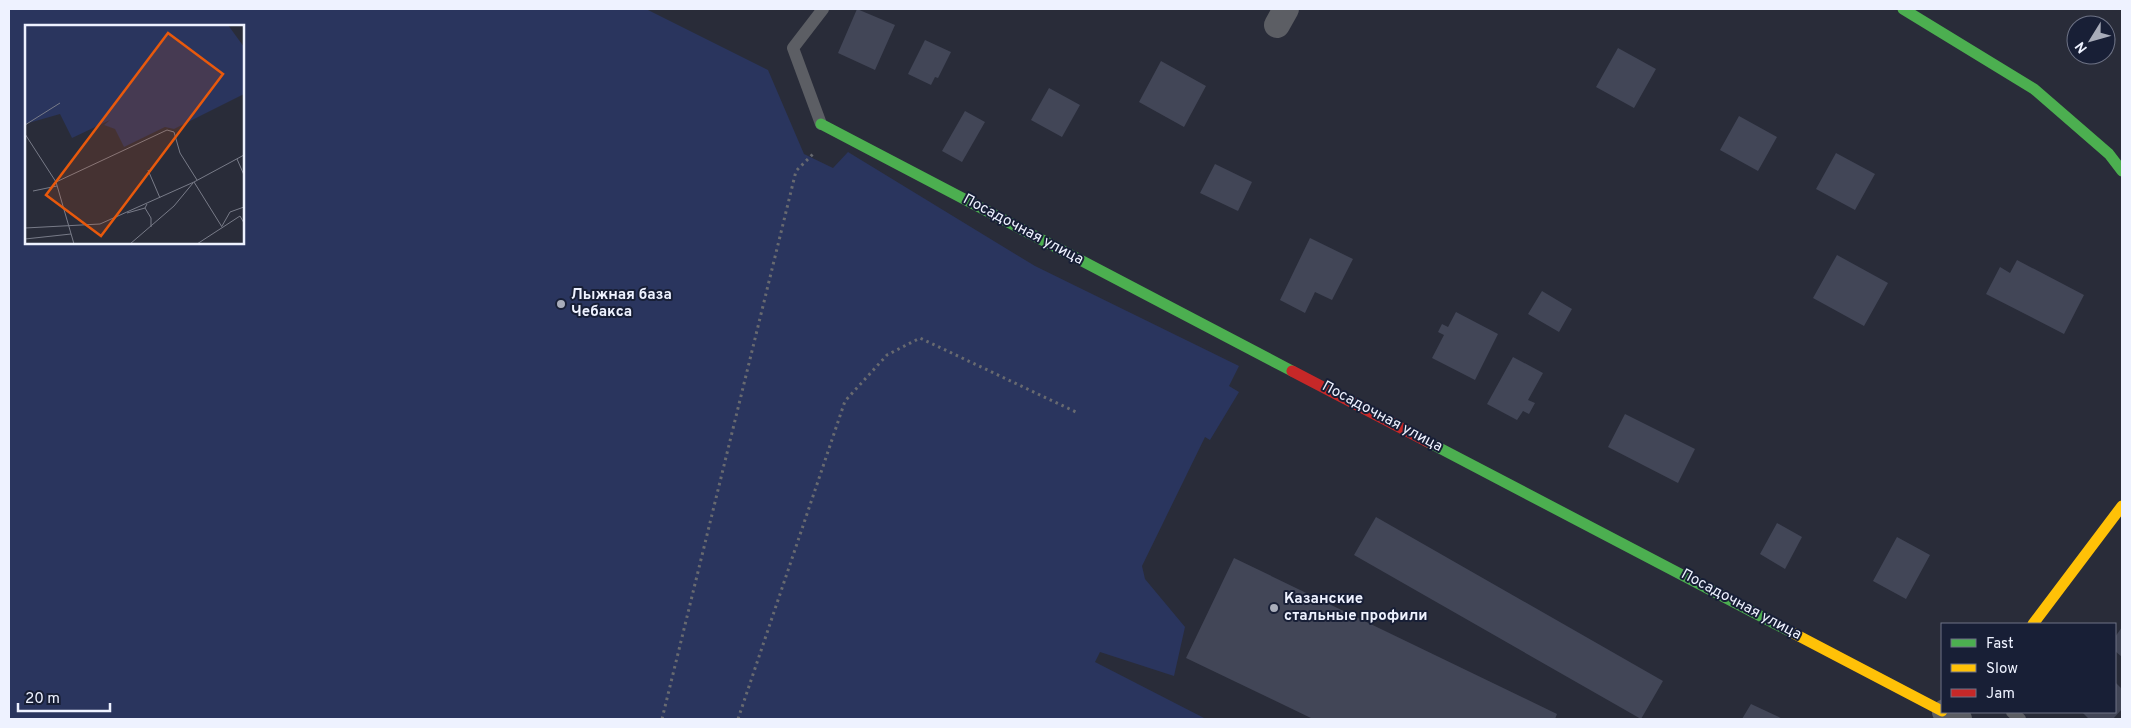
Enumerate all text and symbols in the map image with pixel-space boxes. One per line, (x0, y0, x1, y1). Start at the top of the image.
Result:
north arrow (2066, 15, 2116, 65)
inset map (25, 25, 244, 244)
text: N (2072, 38, 2092, 56)
street label: Посадочная улица (960, 190, 1086, 270)
place label: Лыжная база Чебакса (571, 286, 672, 322)
marker: Лыжная база Чебакса (555, 298, 567, 310)
street label: Посадочная улица (1319, 377, 1445, 457)
street label: Посадочная улица (1678, 565, 1804, 645)
place label: Казанские стальные профили (1284, 590, 1428, 626)
marker: Казанские стальные профили (1268, 602, 1280, 614)
legend (1941, 623, 2116, 713)
text: Fast (1986, 635, 2014, 654)
text: Slow (1986, 660, 2018, 679)
scale bar (18, 680, 110, 712)
text: Jam (1986, 685, 2015, 704)
text: 20 m (25, 690, 60, 709)

